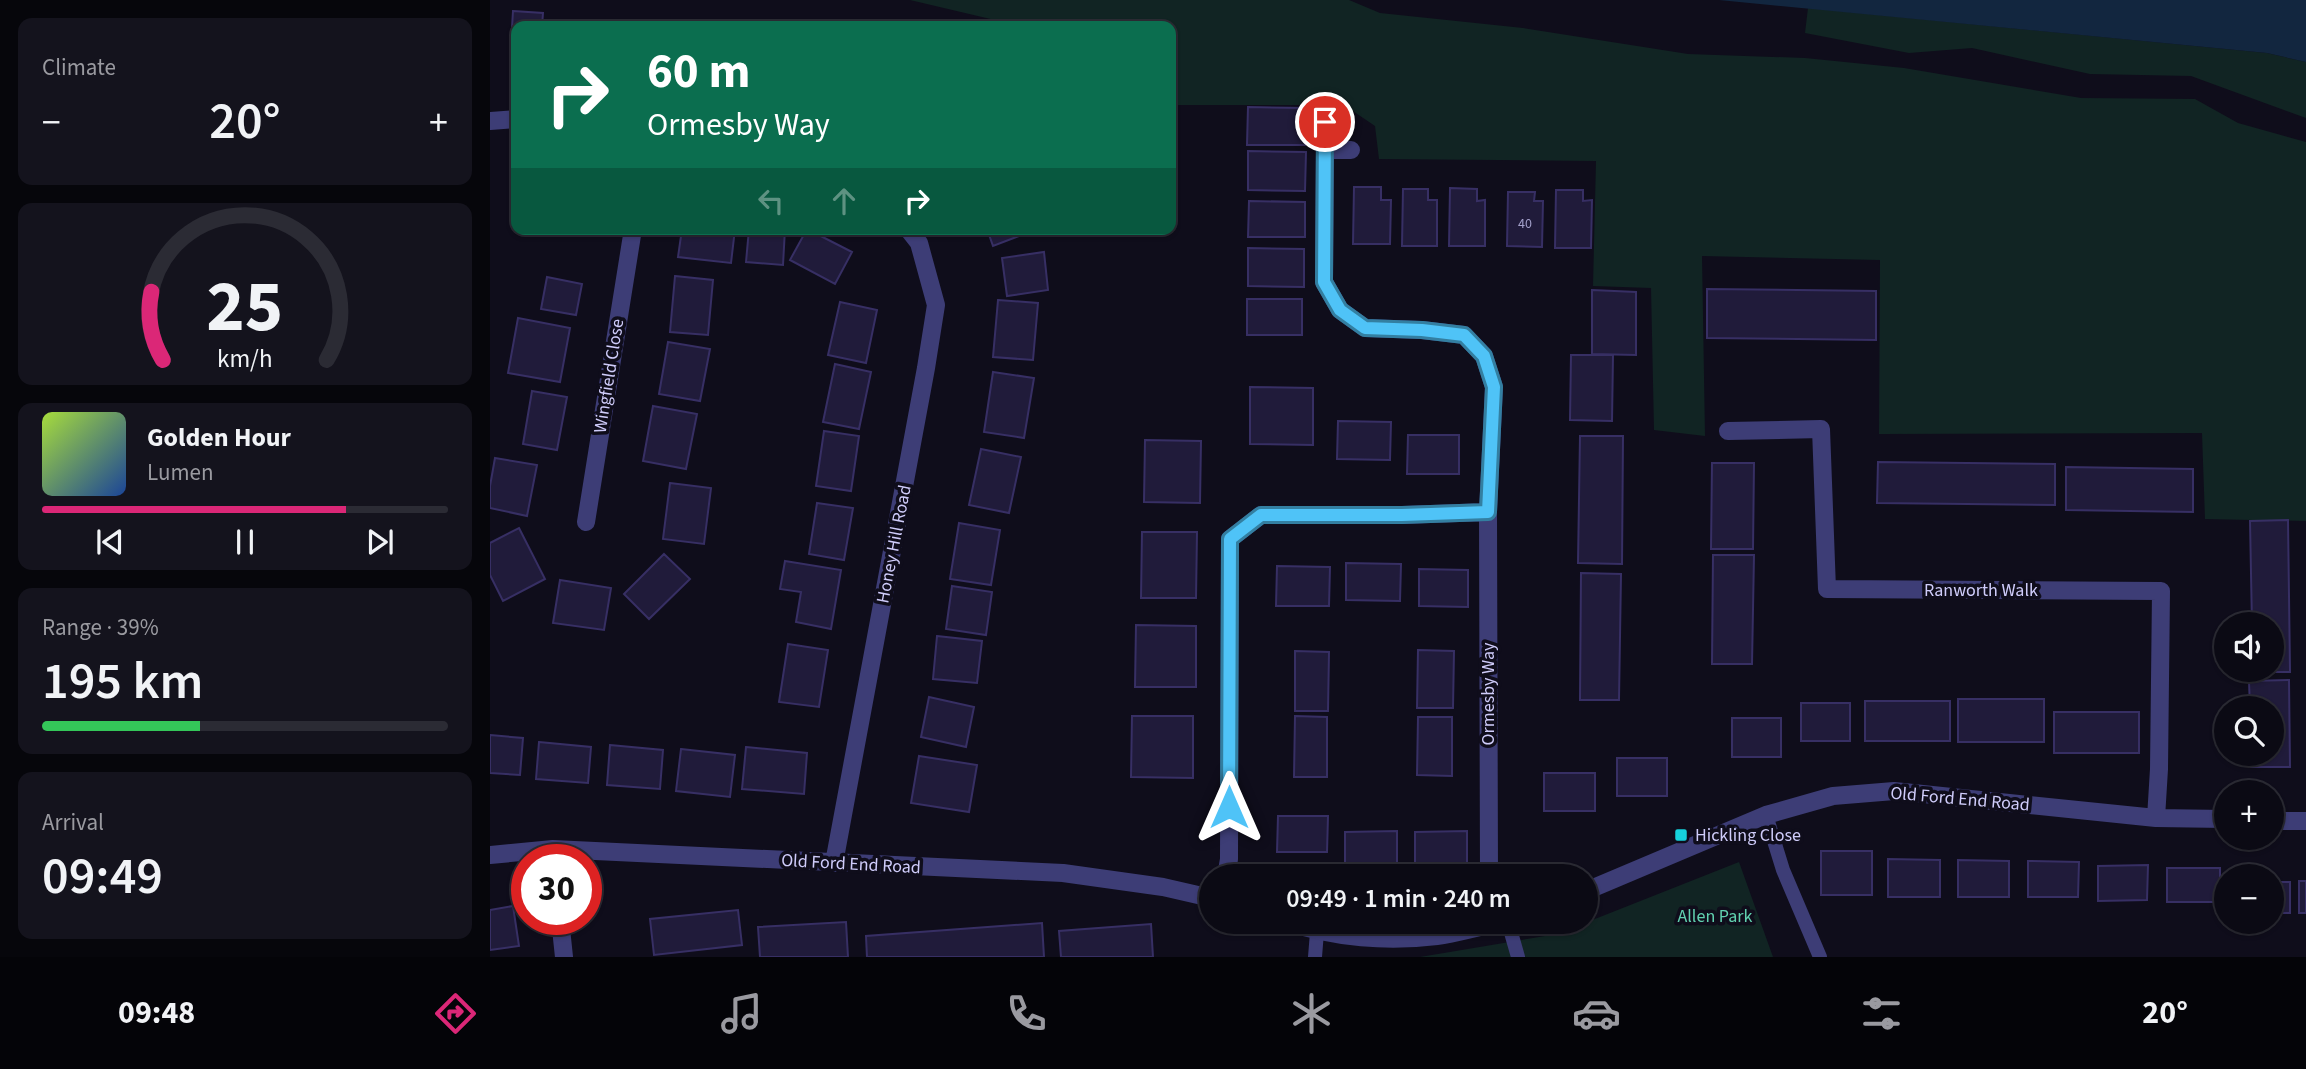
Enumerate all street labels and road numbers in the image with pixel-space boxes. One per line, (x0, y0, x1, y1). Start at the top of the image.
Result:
street label: Wingfield Close (588, 317, 630, 435)
street label: Honey Hill Road (870, 483, 918, 605)
street label: Ranworth Walk (1924, 578, 2038, 603)
street label: Ormesby Way (1476, 642, 1501, 745)
street label: Old Ford End Road (1889, 780, 2031, 818)
street label: Old Ford End Road (781, 848, 921, 880)

